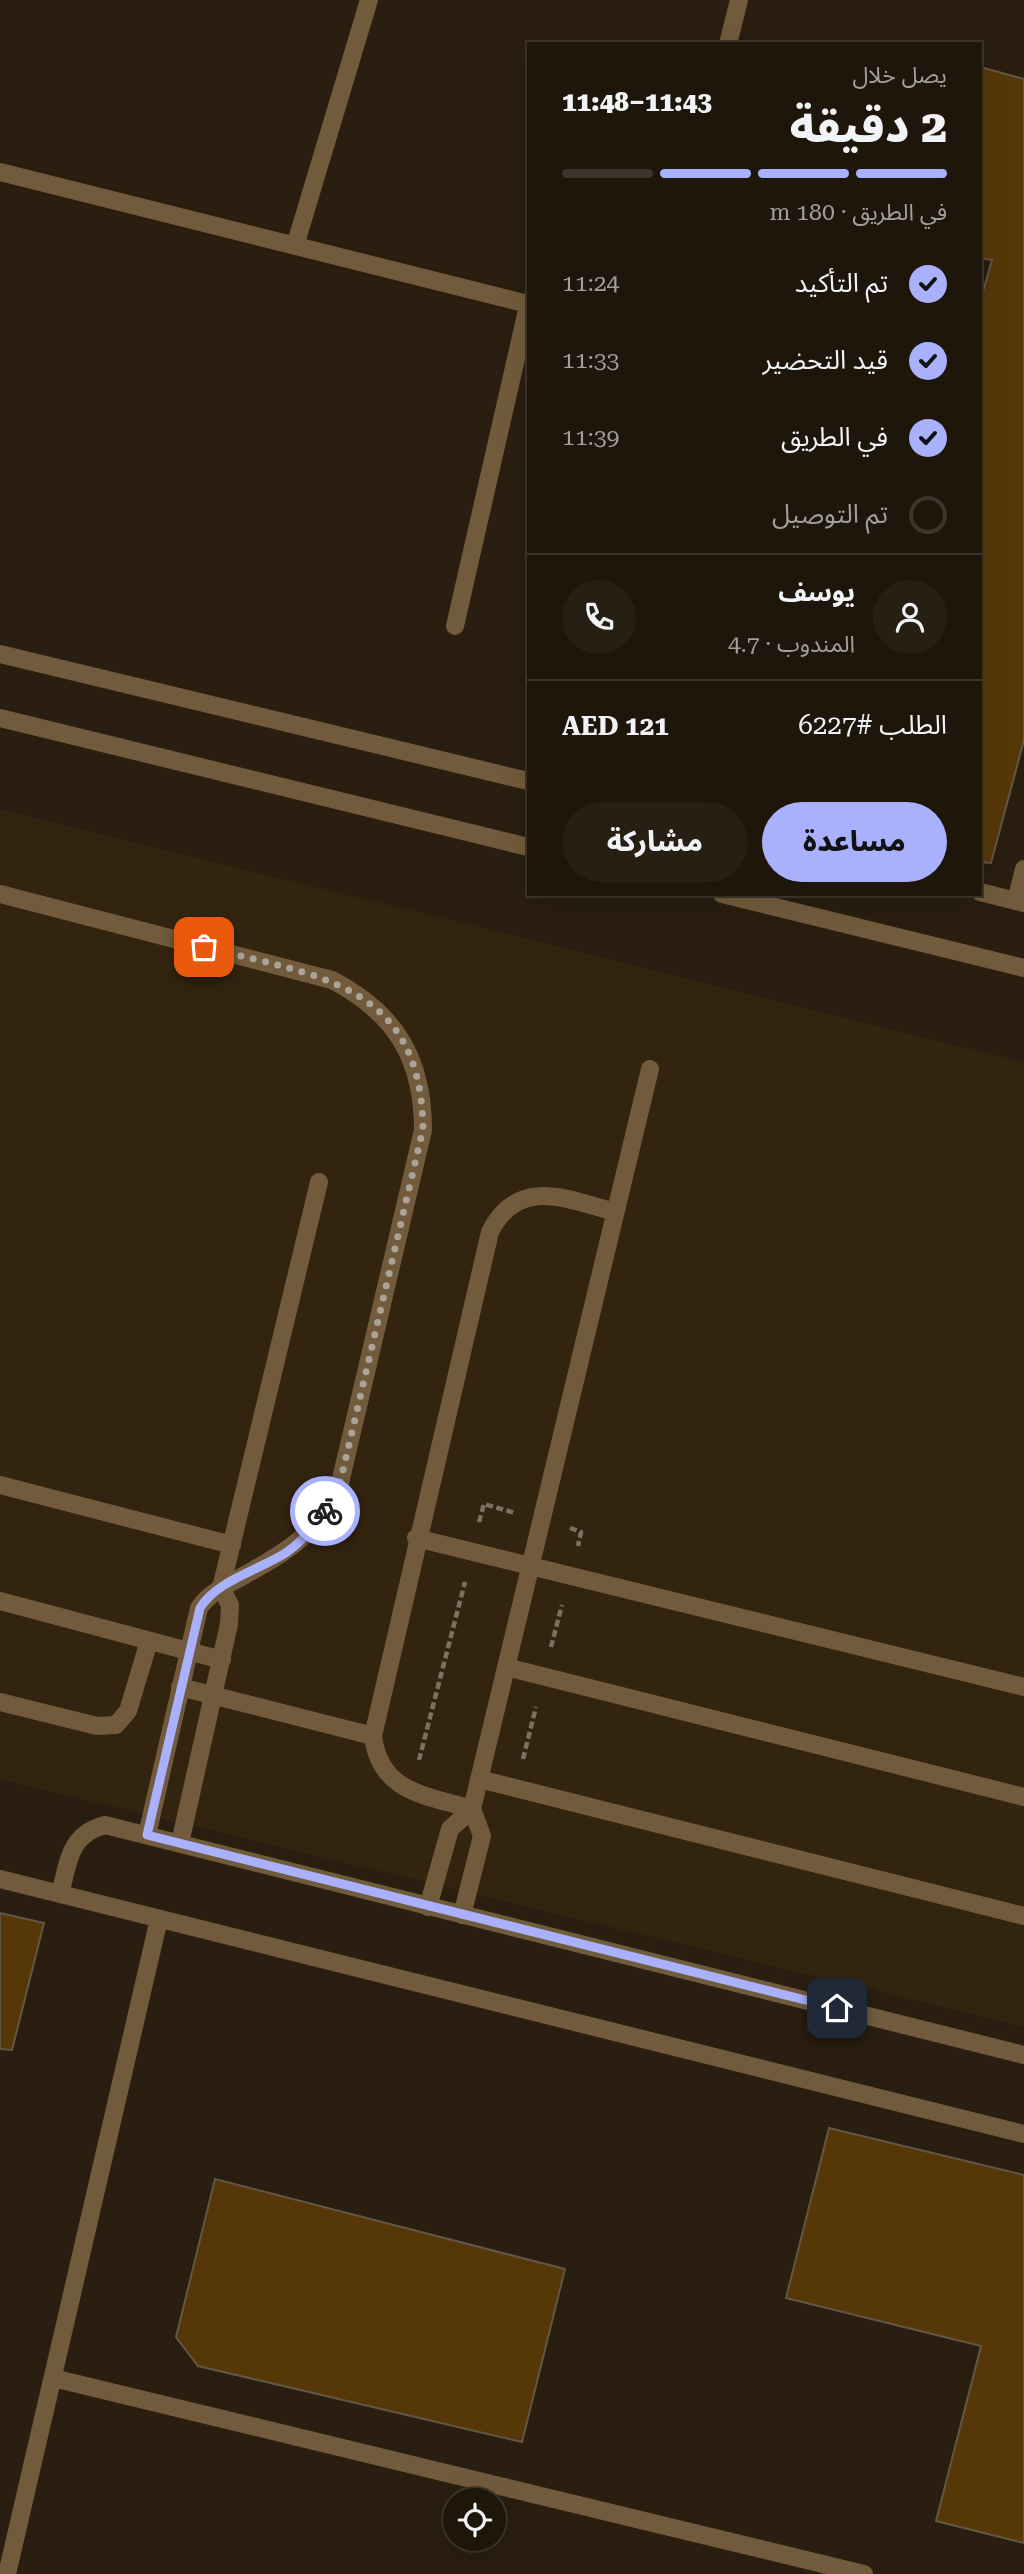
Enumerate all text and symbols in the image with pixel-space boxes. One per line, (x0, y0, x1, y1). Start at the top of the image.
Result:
text: يصل خلال (852, 62, 947, 89)
text: 11:43–11:48 (562, 87, 712, 117)
text: 2 دقيقة (789, 99, 947, 153)
text: في الطريق · 180 m (769, 199, 947, 226)
icon: check (909, 265, 947, 303)
text: تم التأكيد (795, 268, 888, 298)
text: 11:24 (562, 270, 619, 297)
icon: check (909, 342, 947, 380)
text: قيد التحضير (762, 345, 888, 375)
text: 11:33 (562, 347, 619, 374)
icon: check (909, 419, 947, 457)
text: في الطريق (781, 422, 888, 452)
text: 11:39 (562, 424, 619, 451)
text: تم التوصيل (772, 499, 888, 529)
text: يوسف (778, 577, 855, 607)
button: phone (562, 580, 636, 654)
button: person (873, 580, 947, 654)
text: المندوب · 4.7 (728, 631, 855, 658)
text: الطلب #6227 (798, 710, 947, 740)
text: AED 121 (562, 711, 669, 741)
button: مشاركة (562, 802, 748, 882)
button: مساعدة (762, 802, 947, 882)
pin (174, 917, 234, 977)
icon: bag (185, 928, 223, 966)
courier (290, 1476, 360, 1546)
icon: bike (306, 1492, 344, 1530)
pin (807, 1978, 867, 2038)
icon: home (818, 1989, 856, 2027)
map controls (443, 2488, 506, 2551)
button: locate (443, 2488, 506, 2551)

